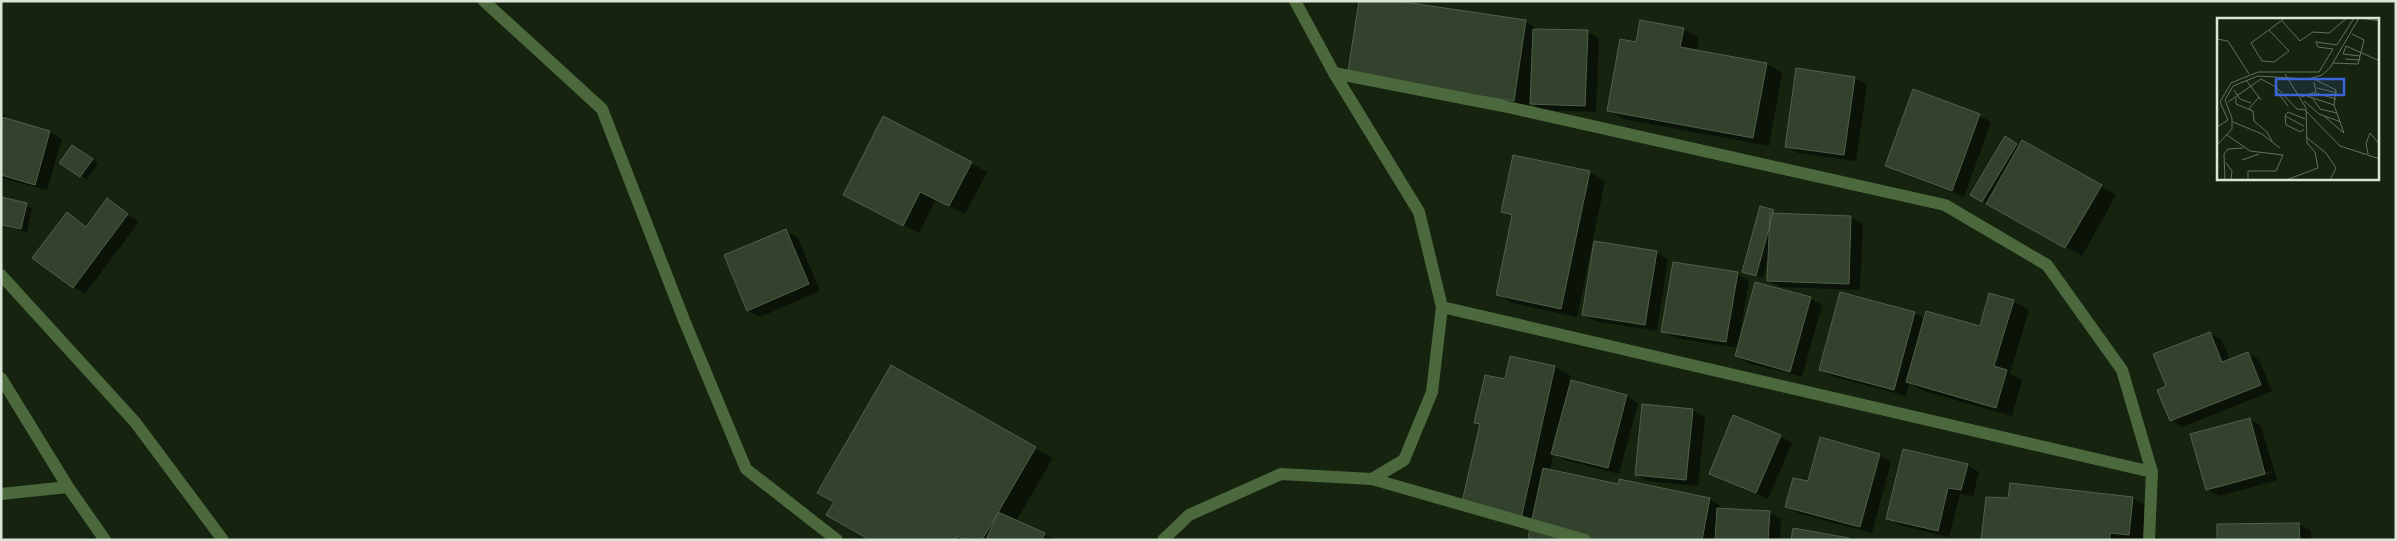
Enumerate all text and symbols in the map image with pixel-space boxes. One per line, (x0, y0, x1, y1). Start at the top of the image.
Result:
inset map (2217, 18, 2380, 180)

